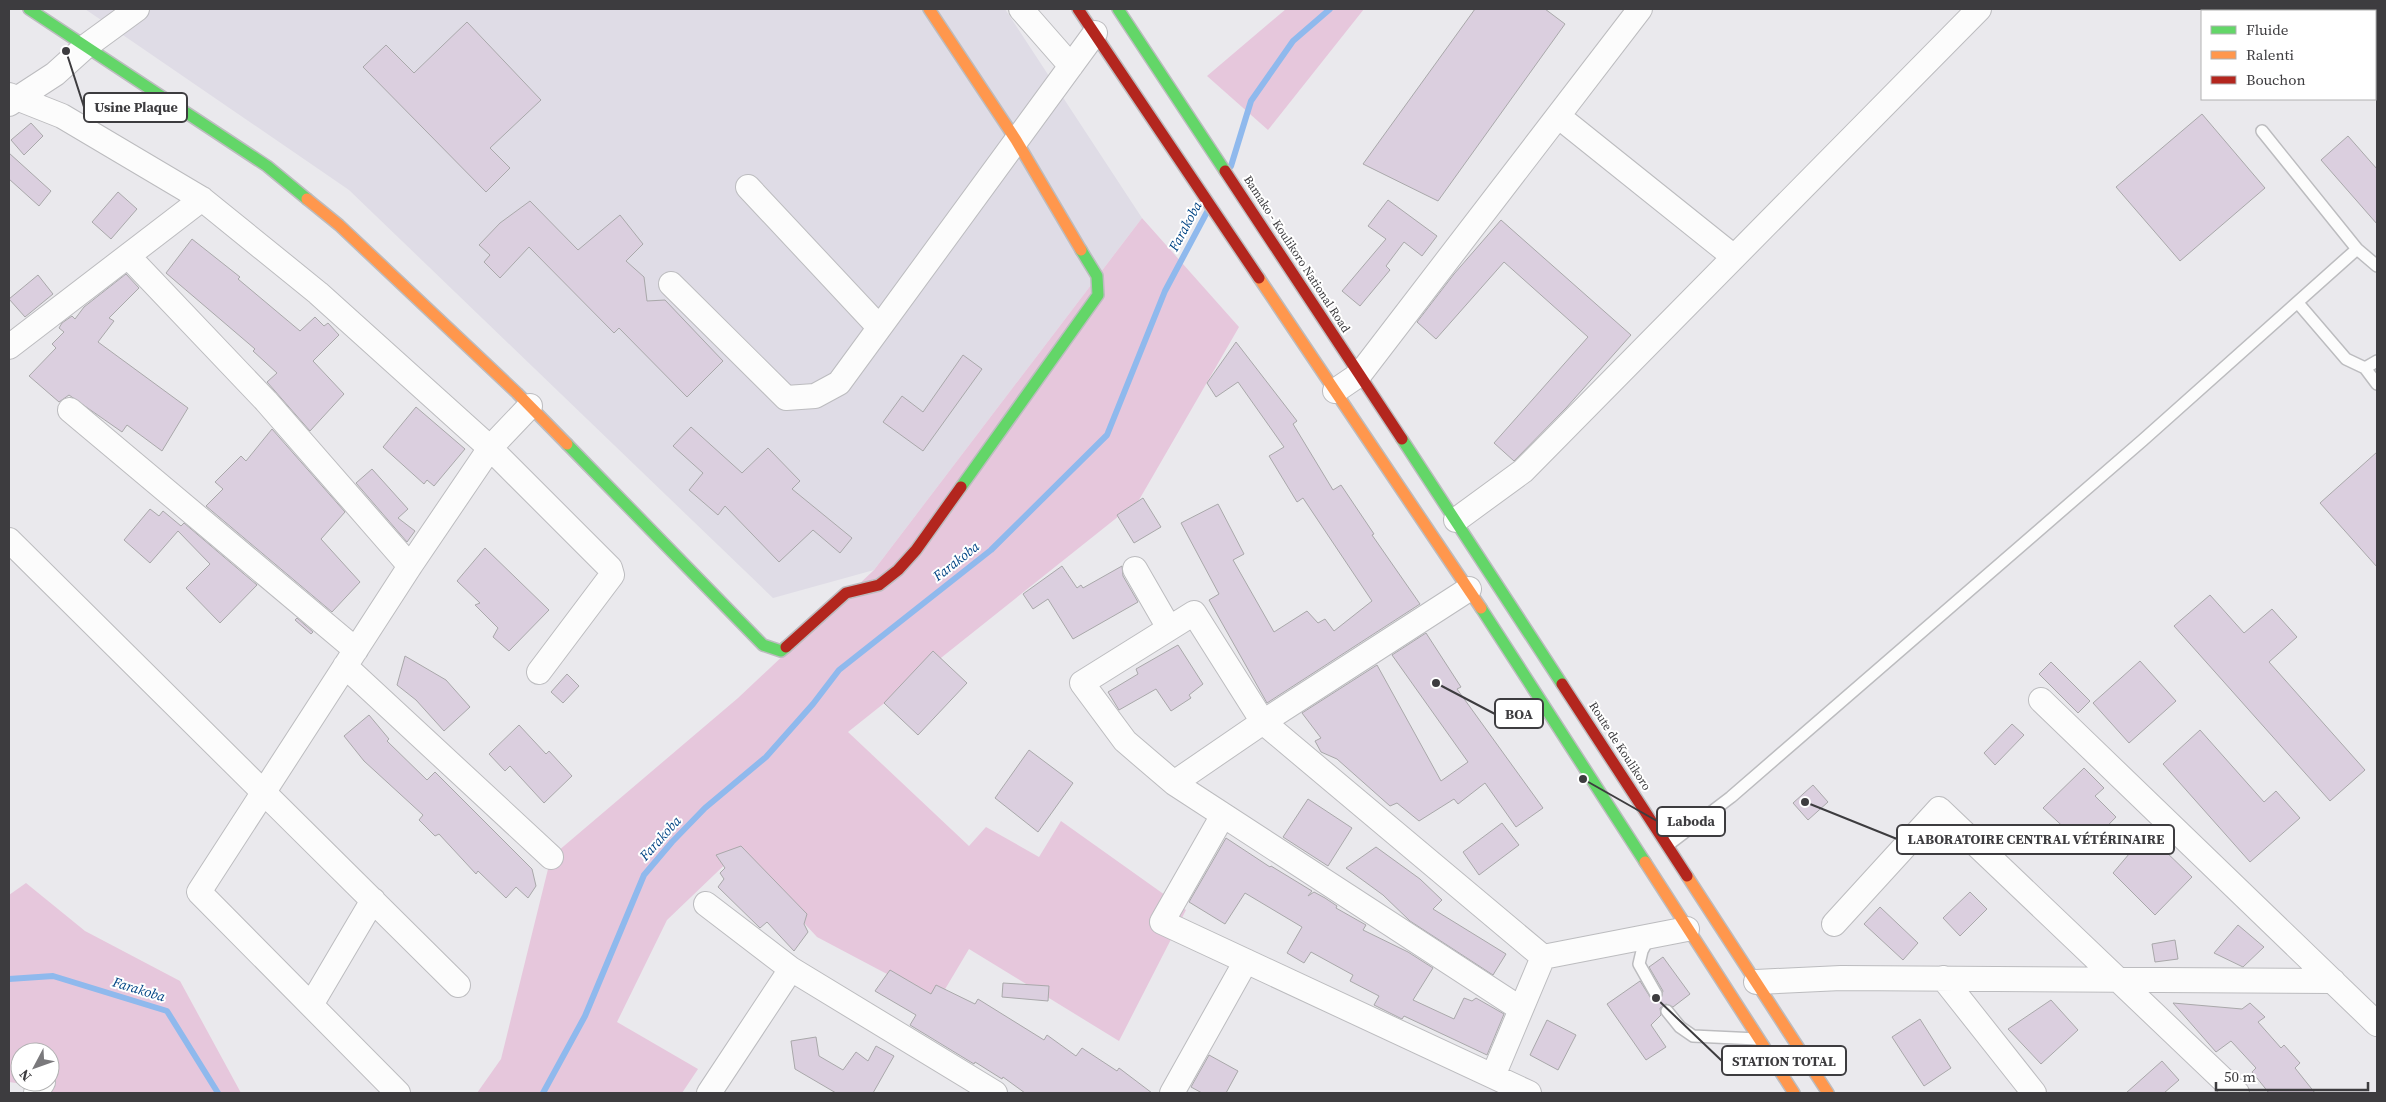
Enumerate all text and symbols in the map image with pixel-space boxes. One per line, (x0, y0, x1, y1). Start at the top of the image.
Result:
legend (2201, 10, 2376, 100)
text: Fluide (2246, 19, 2289, 40)
text: Ralenti (2246, 44, 2294, 65)
text: Bouchon (2246, 69, 2306, 90)
callout: Usine Plaque (84, 93, 187, 122)
text: Usine Plaque (94, 97, 178, 117)
street label: Bamako - Koulikoro National Road (1240, 172, 1354, 336)
water label: Farakoba (1163, 197, 1207, 255)
water label: Farakoba (928, 536, 984, 586)
callout: BOA (1495, 699, 1543, 728)
street label: Route de Koulikoro (1585, 699, 1655, 794)
text: BOA (1505, 704, 1533, 724)
callout: Laboda (1657, 807, 1725, 836)
water label: Farakoba (634, 811, 686, 866)
text: Laboda (1667, 811, 1715, 831)
callout: LABORATOIRE CENTRAL VÉTÉRINAIRE (1897, 825, 2174, 854)
text: LABORATOIRE CENTRAL VÉTÉRINAIRE (1908, 829, 2164, 849)
water label: Farakoba (109, 971, 168, 1007)
north arrow (10, 1042, 60, 1092)
callout: STATION TOTAL (1722, 1046, 1846, 1075)
text: STATION TOTAL (1732, 1051, 1836, 1071)
scale bar (2216, 1060, 2368, 1092)
text: N (14, 1065, 36, 1086)
text: 50 m (2224, 1066, 2256, 1087)

